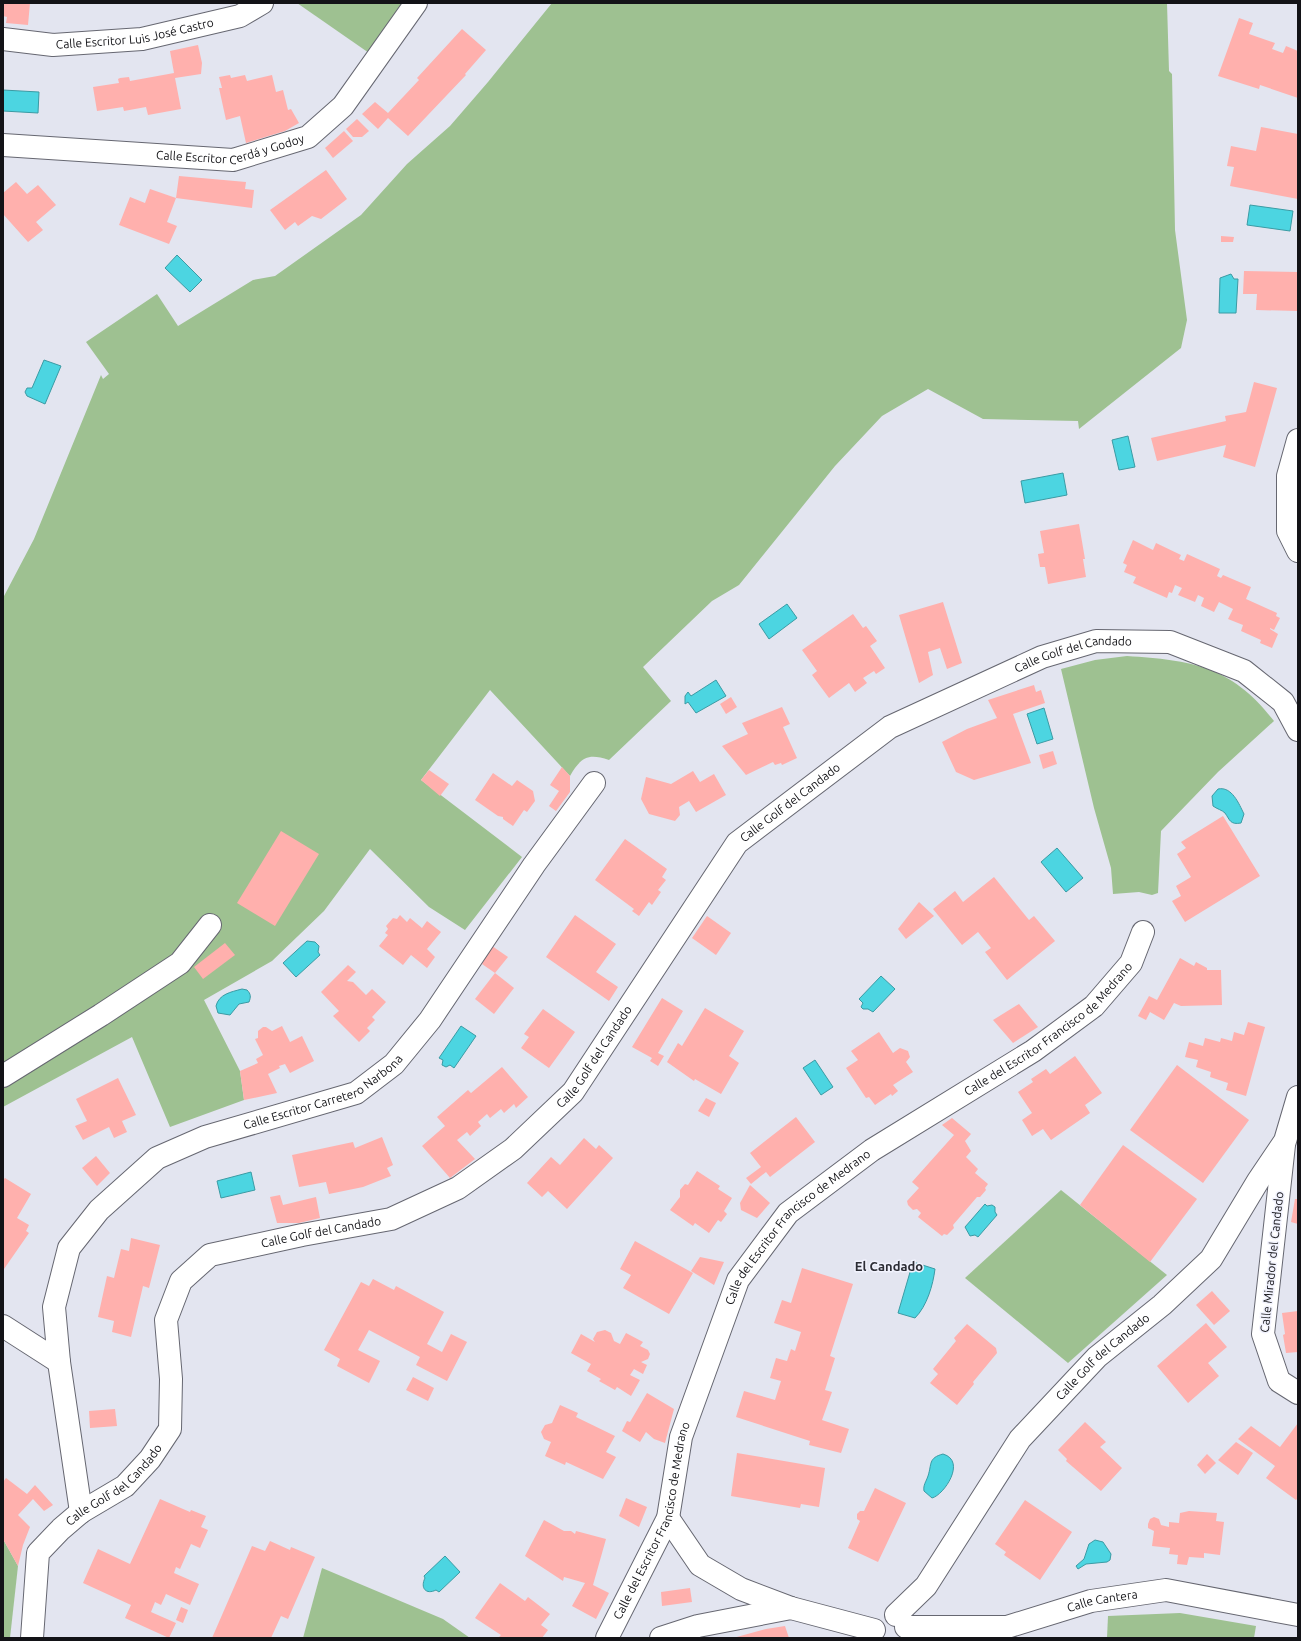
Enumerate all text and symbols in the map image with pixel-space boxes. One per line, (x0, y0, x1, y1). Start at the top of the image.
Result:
street label: Calle Escritor Luis José Castro (55, 15, 215, 51)
street label: Calle Escritor Cerdá y Godoy (156, 132, 306, 166)
street label: Calle Golf del Candado (1012, 634, 1132, 675)
street label: Calle Golf del Candado (737, 760, 842, 844)
street label: Calle del Escritor Francisco de Medrano (961, 960, 1135, 1098)
street label: Calle Golf del Candado (554, 1003, 634, 1110)
street label: Calle Escritor Carretero Narbona (242, 1052, 405, 1131)
street label: Calle del Escritor Francisco de Medrano (723, 1147, 872, 1307)
street label: Calle Mirador del Candado (1258, 1191, 1285, 1333)
street label: Calle Golf del Candado (260, 1214, 382, 1250)
district label: El Candado (855, 1259, 923, 1273)
street label: Calle Golf del Candado (1053, 1311, 1152, 1402)
street label: Calle del Escritor Francisco de Medrano (611, 1420, 692, 1621)
street label: Calle Golf del Candado (63, 1441, 164, 1528)
street label: Calle Cantera (1065, 1587, 1138, 1614)

